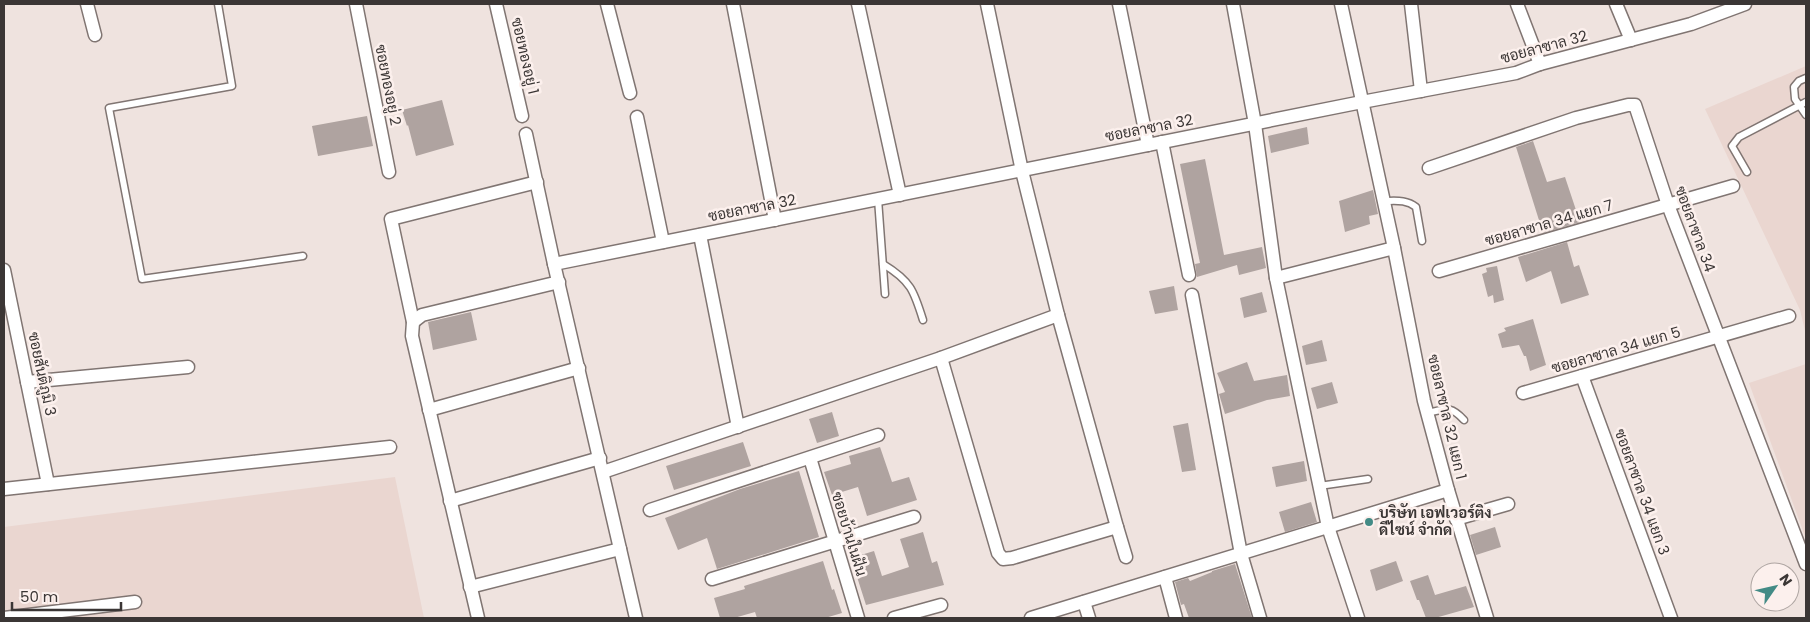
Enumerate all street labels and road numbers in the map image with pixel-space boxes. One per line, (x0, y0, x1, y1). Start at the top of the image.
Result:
street label: ซอยทองอยู่ 1 (506, 15, 545, 96)
street label: ซอยลาซาล 32 (1498, 25, 1590, 68)
street label: ซอยทองอยู่ 2 (370, 43, 407, 127)
street label: ซอยลาซาล 32 (1103, 109, 1195, 146)
street label: ซอยลาซาล 34 (1670, 183, 1721, 275)
street label: ซอยลาซาล 32 (706, 189, 798, 226)
street label: ซอยลาซาล 34 แยก 7 (1482, 194, 1615, 251)
street label: ซอยลาซาล 34 แยก 5 (1549, 321, 1683, 378)
street label: ซอยสันติภูมิ 3 (23, 330, 62, 418)
street label: ซอยลาซาล 32 แยก 1 (1423, 352, 1472, 482)
street label: ซอยลาซาล 34 แยก 3 (1610, 426, 1675, 558)
street label: ซอยบ้านในฝัน (827, 489, 872, 579)

